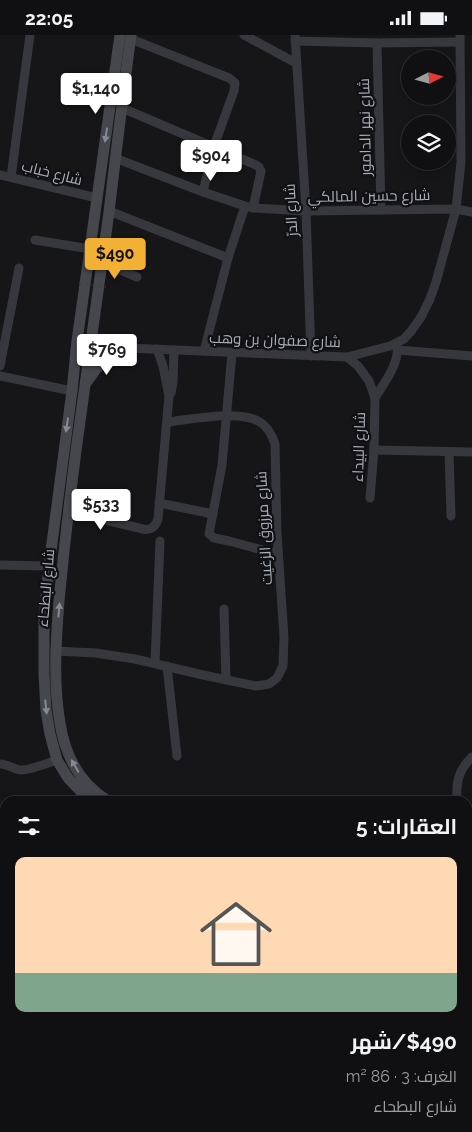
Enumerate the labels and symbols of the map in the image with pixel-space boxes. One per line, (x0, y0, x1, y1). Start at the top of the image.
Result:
north arrow (401, 50, 456, 105)
pin: $1,140 (55, 73, 137, 115)
street label: شارع نهر الدامور (355, 78, 377, 177)
one-way arrow (102, 128, 110, 144)
pin: $904 (181, 139, 241, 182)
street label: شارع خباب (19, 157, 84, 191)
street label: شارع الدرّ (281, 183, 303, 238)
street label: شارع حسين المالكي (307, 186, 431, 209)
pin: $490 (85, 237, 145, 280)
street label: شارع صفوان بن وهب (209, 329, 341, 353)
pin: $769 (77, 333, 137, 376)
street label: شارع البيداء (349, 412, 371, 482)
one-way arrow (63, 417, 71, 433)
street label: شارع مرزوق الزغيت (252, 470, 278, 585)
pin: $533 (71, 489, 131, 531)
street label: شارع البطحاء (34, 548, 60, 628)
one-way arrow (55, 602, 63, 618)
one-way arrow (43, 700, 51, 716)
one-way arrow (71, 759, 79, 774)

